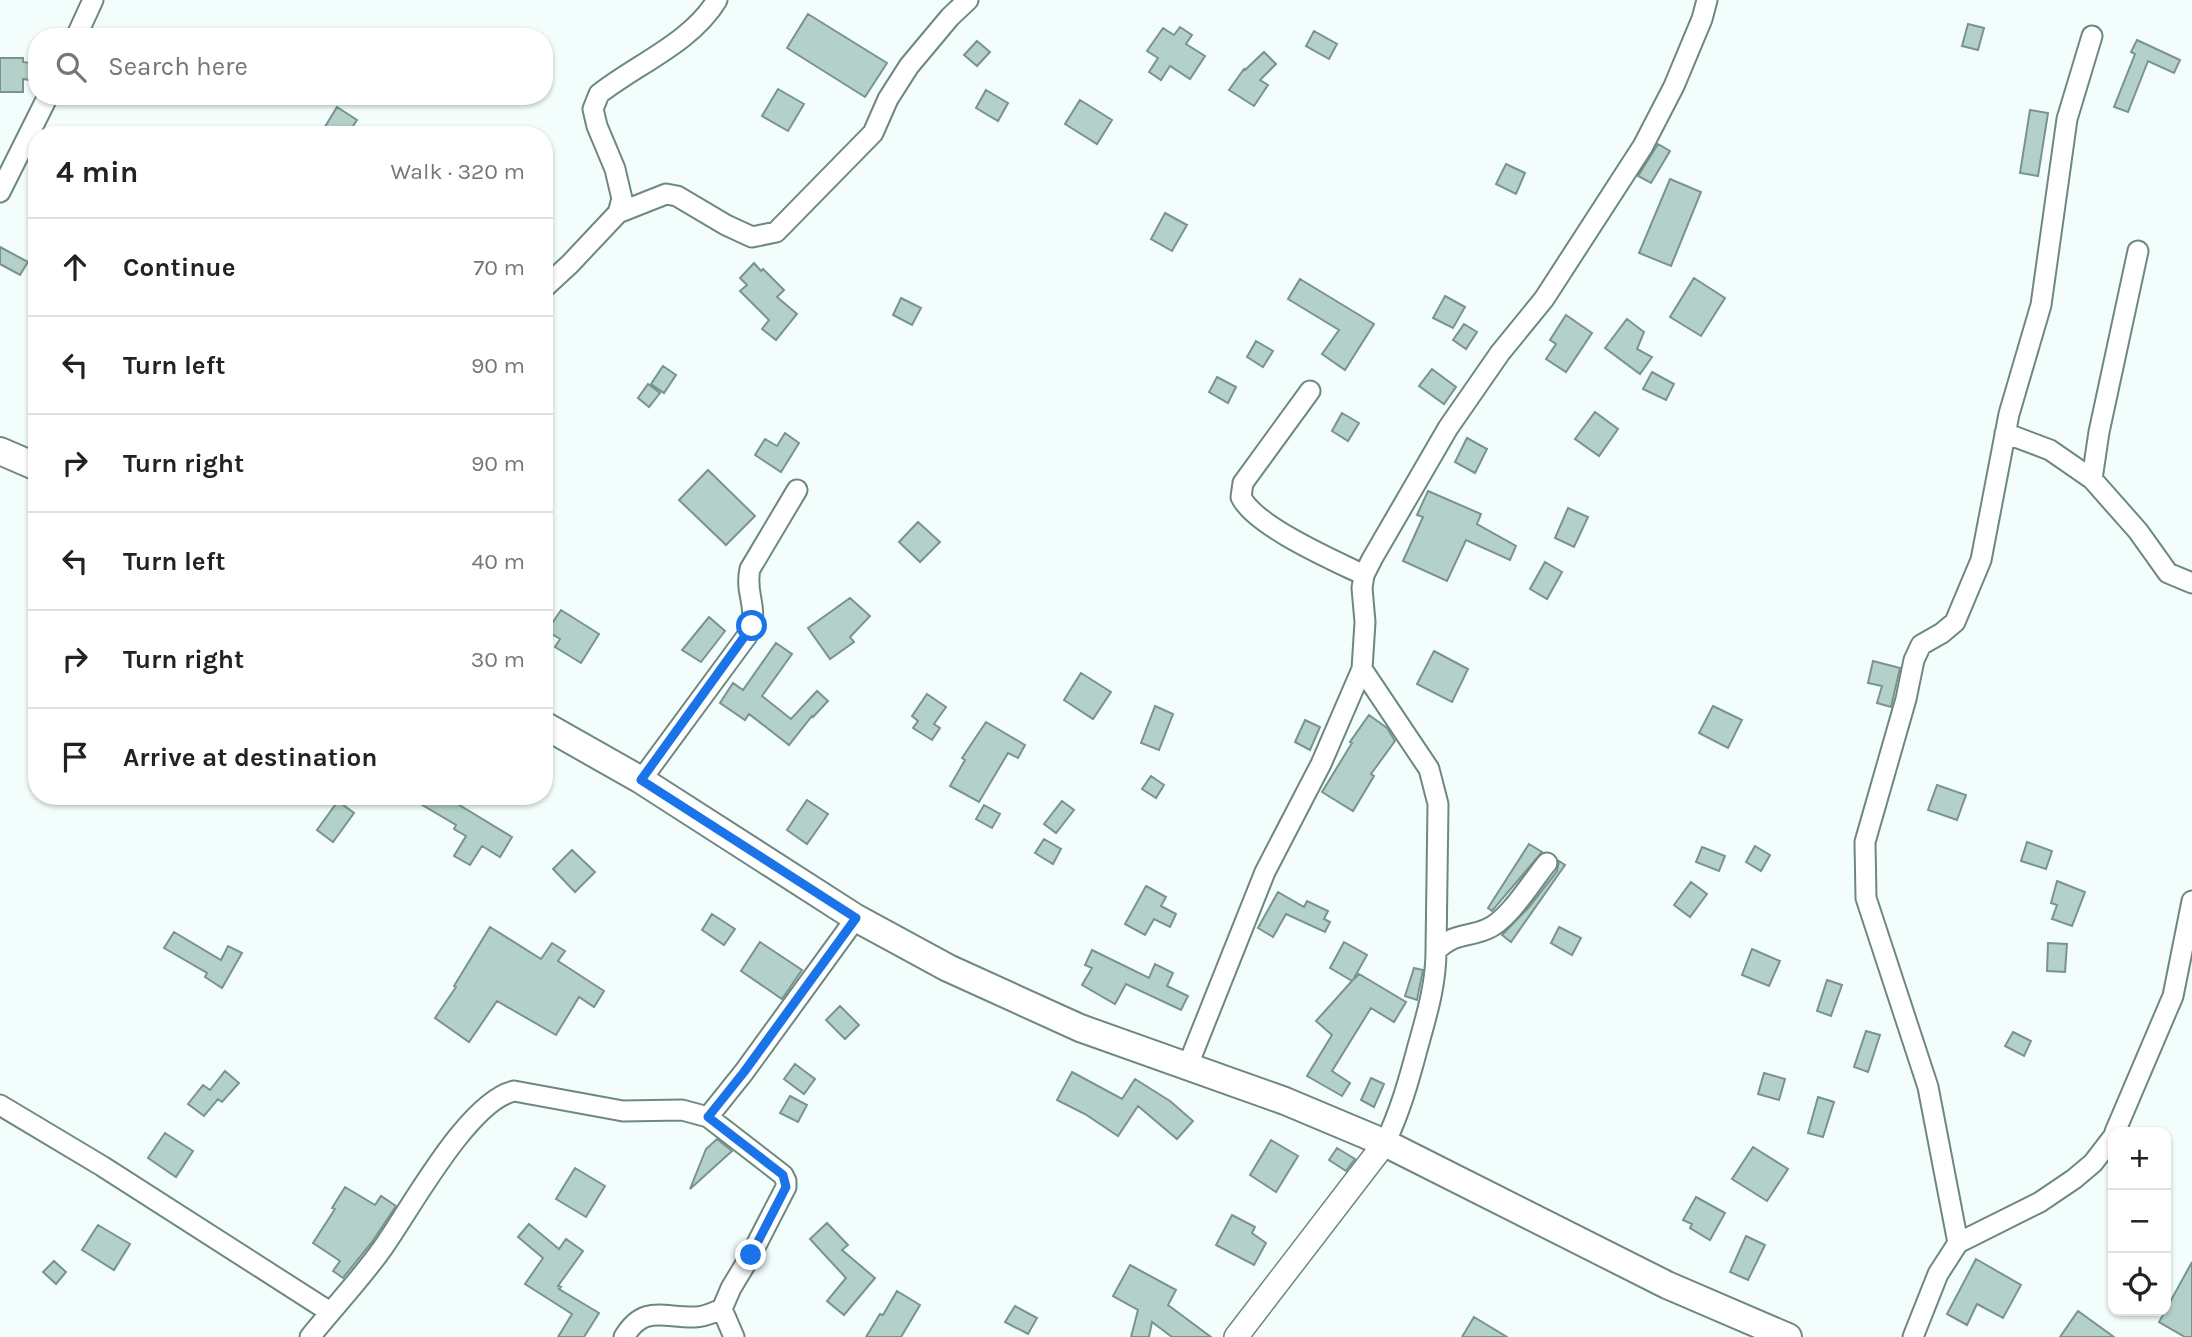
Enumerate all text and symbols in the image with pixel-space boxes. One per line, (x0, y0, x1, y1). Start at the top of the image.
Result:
search box (28, 28, 553, 105)
icon: search (52, 48, 90, 86)
text: Search here (108, 51, 248, 82)
text: 4 min (56, 154, 138, 190)
text: Walk · 320 m (391, 158, 525, 185)
icon: ahead (56, 248, 94, 286)
text: Continue (123, 252, 235, 283)
text: 70 m (474, 254, 525, 281)
icon: left (56, 346, 94, 384)
text: Turn left (123, 350, 225, 381)
text: 90 m (471, 352, 525, 379)
icon: right (56, 444, 94, 482)
text: Turn right (123, 448, 244, 479)
text: 90 m (471, 450, 525, 477)
icon: left (56, 542, 94, 580)
text: Turn left (123, 546, 225, 577)
text: 40 m (472, 548, 525, 575)
route start (736, 610, 767, 641)
icon: right (56, 640, 94, 678)
text: Turn right (123, 644, 244, 675)
text: 30 m (471, 646, 525, 673)
icon: arrive (56, 738, 94, 776)
text: Arrive at destination (123, 742, 377, 773)
map controls (2108, 1127, 2171, 1316)
button: + (2108, 1127, 2171, 1190)
button: − (2108, 1190, 2171, 1253)
route end (735, 1239, 766, 1270)
button: locate (2108, 1253, 2171, 1316)

